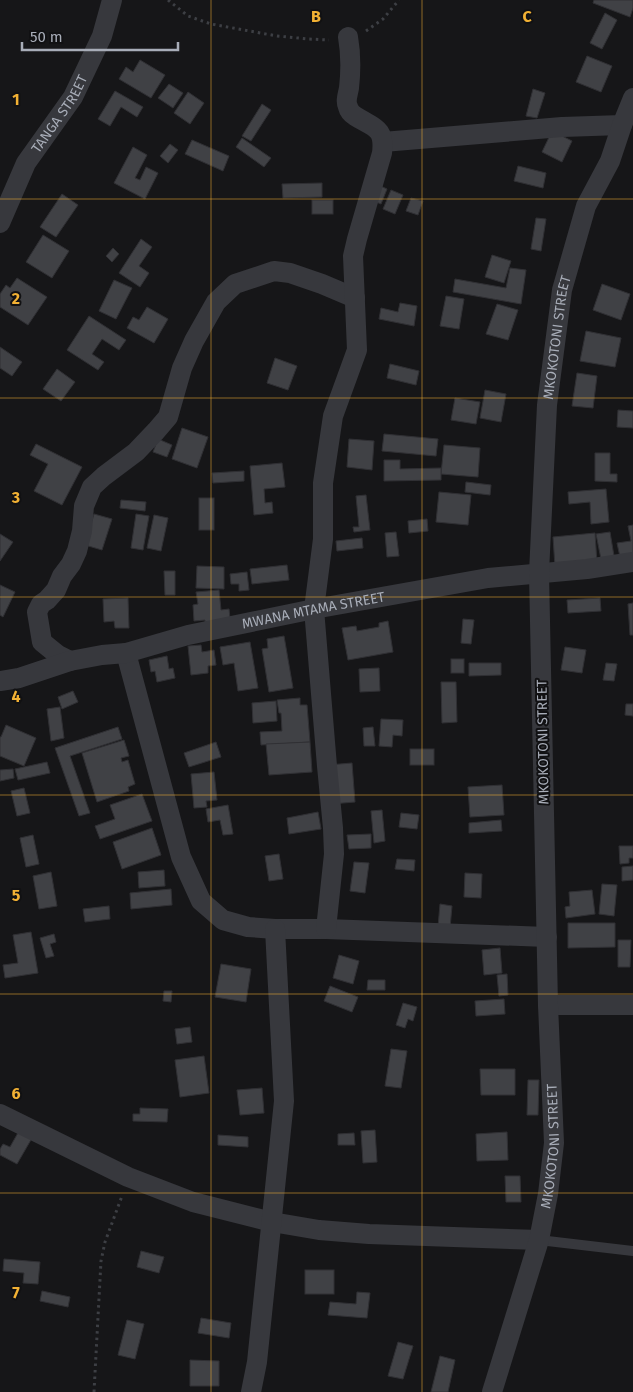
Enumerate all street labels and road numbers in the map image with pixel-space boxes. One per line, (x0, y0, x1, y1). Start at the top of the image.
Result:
street label: TANGA STREET (28, 71, 91, 156)
street label: MKOKOTONI STREET (539, 273, 574, 400)
street label: MWANA MTAMA STREET (240, 588, 387, 632)
street label: MKOKOTONI STREET (533, 679, 553, 805)
street label: MKOKOTONI STREET (537, 1083, 563, 1210)

